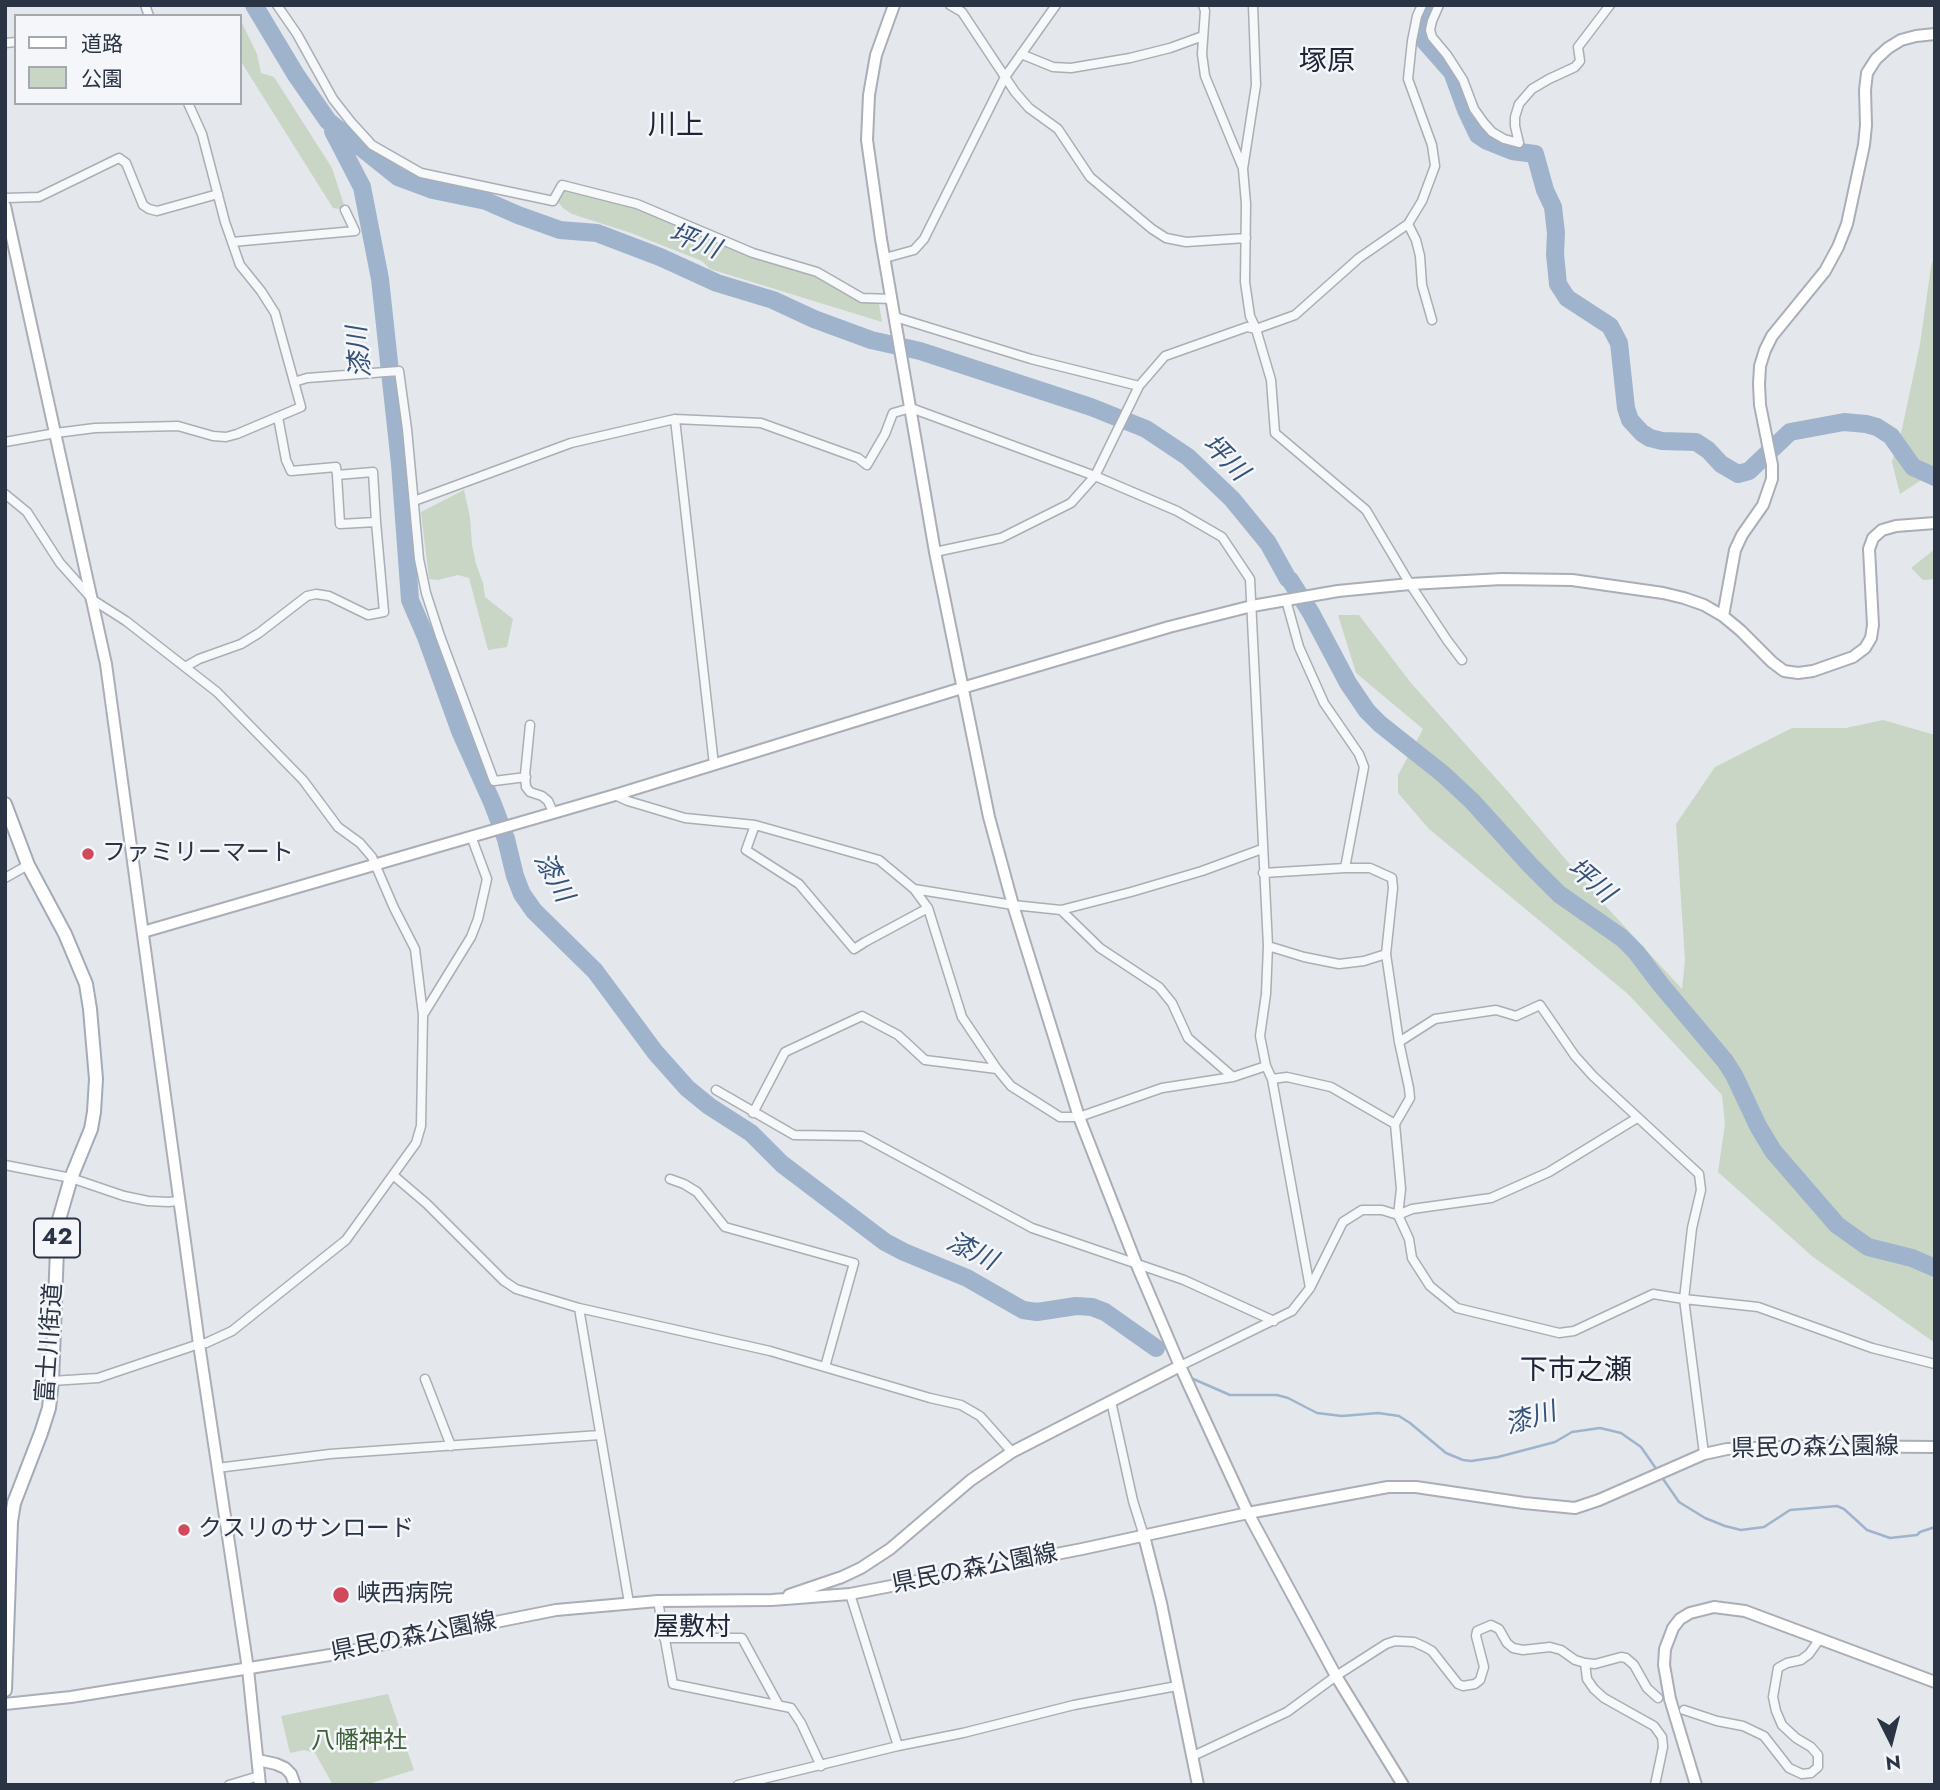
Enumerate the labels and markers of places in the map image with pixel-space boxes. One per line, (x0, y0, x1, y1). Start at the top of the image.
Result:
place label: ファミリーマート (102, 840, 294, 868)
marker: ファミリーマート (80, 846, 96, 862)
place label: クスリのサンロード (198, 1516, 414, 1544)
marker: クスリのサンロード (176, 1522, 192, 1538)
place label: 峡西病院 (357, 1581, 453, 1609)
marker: 峡西病院 (331, 1585, 351, 1605)

